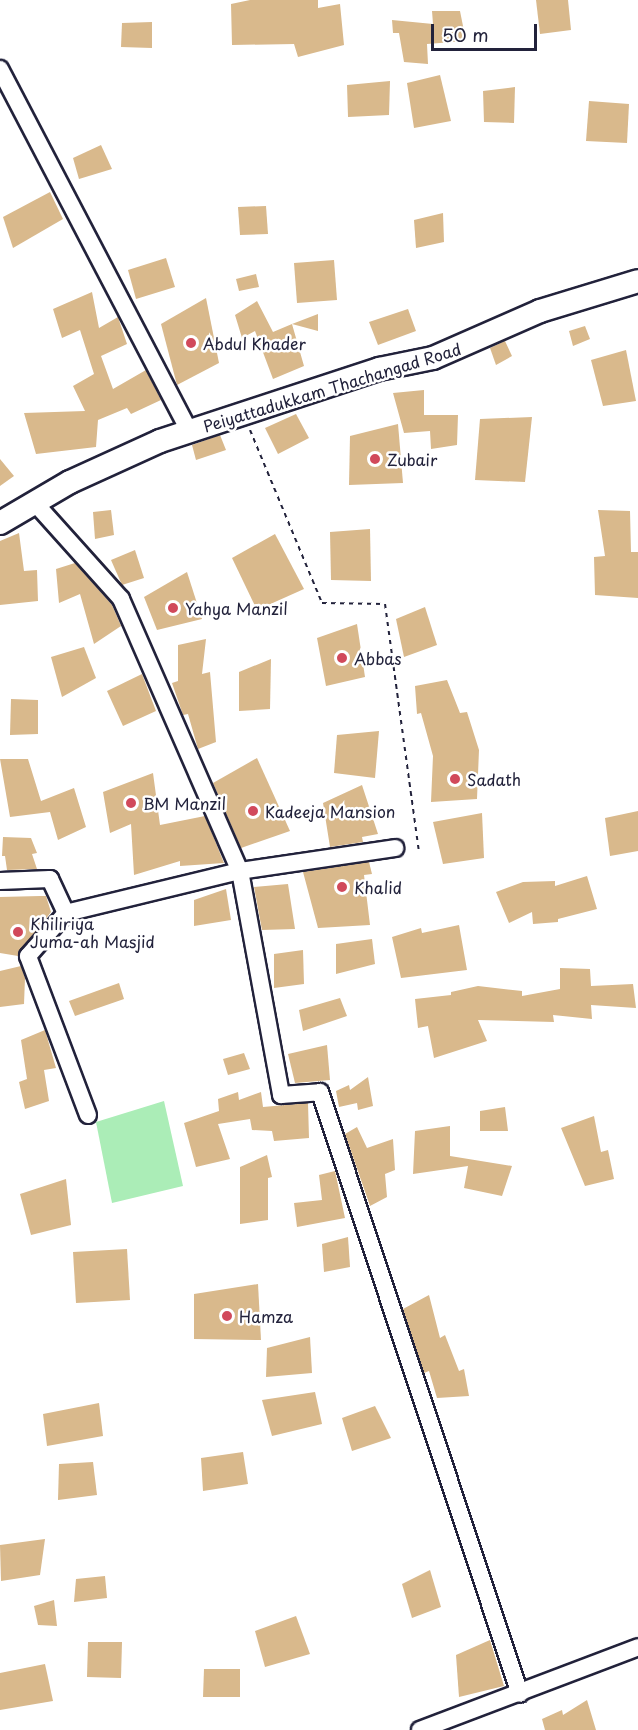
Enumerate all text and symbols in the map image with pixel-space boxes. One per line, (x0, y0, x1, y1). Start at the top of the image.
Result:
scale bar (434, 12, 540, 50)
text: 50 m (442, 21, 489, 48)
place label: Abdul Khader (203, 333, 306, 353)
marker: Abdul Khader (184, 336, 198, 350)
street label: Peiyattadukkam Thachangad Road (200, 338, 464, 436)
place label: Zubair (387, 449, 437, 469)
marker: Zubair (368, 452, 382, 466)
place label: Yahya Manzil (185, 598, 289, 618)
marker: Yahya Manzil (166, 601, 180, 615)
place label: Abbas (354, 648, 402, 668)
marker: Abbas (335, 651, 349, 665)
place label: Sadath (467, 769, 521, 789)
marker: Sadath (448, 772, 462, 786)
place label: BM Manzil (143, 793, 226, 813)
marker: BM Manzil (124, 796, 138, 810)
place label: Kadeeja Mansion (265, 801, 396, 821)
marker: Kadeeja Mansion (246, 804, 260, 818)
place label: Khalid (354, 877, 402, 897)
marker: Khalid (335, 880, 349, 894)
place label: Khiliriya Juma-ah Masjid (30, 913, 156, 951)
marker: Khiliriya Juma-ah Masjid (11, 925, 25, 939)
place label: Hamza (239, 1306, 293, 1326)
marker: Hamza (220, 1309, 234, 1323)

